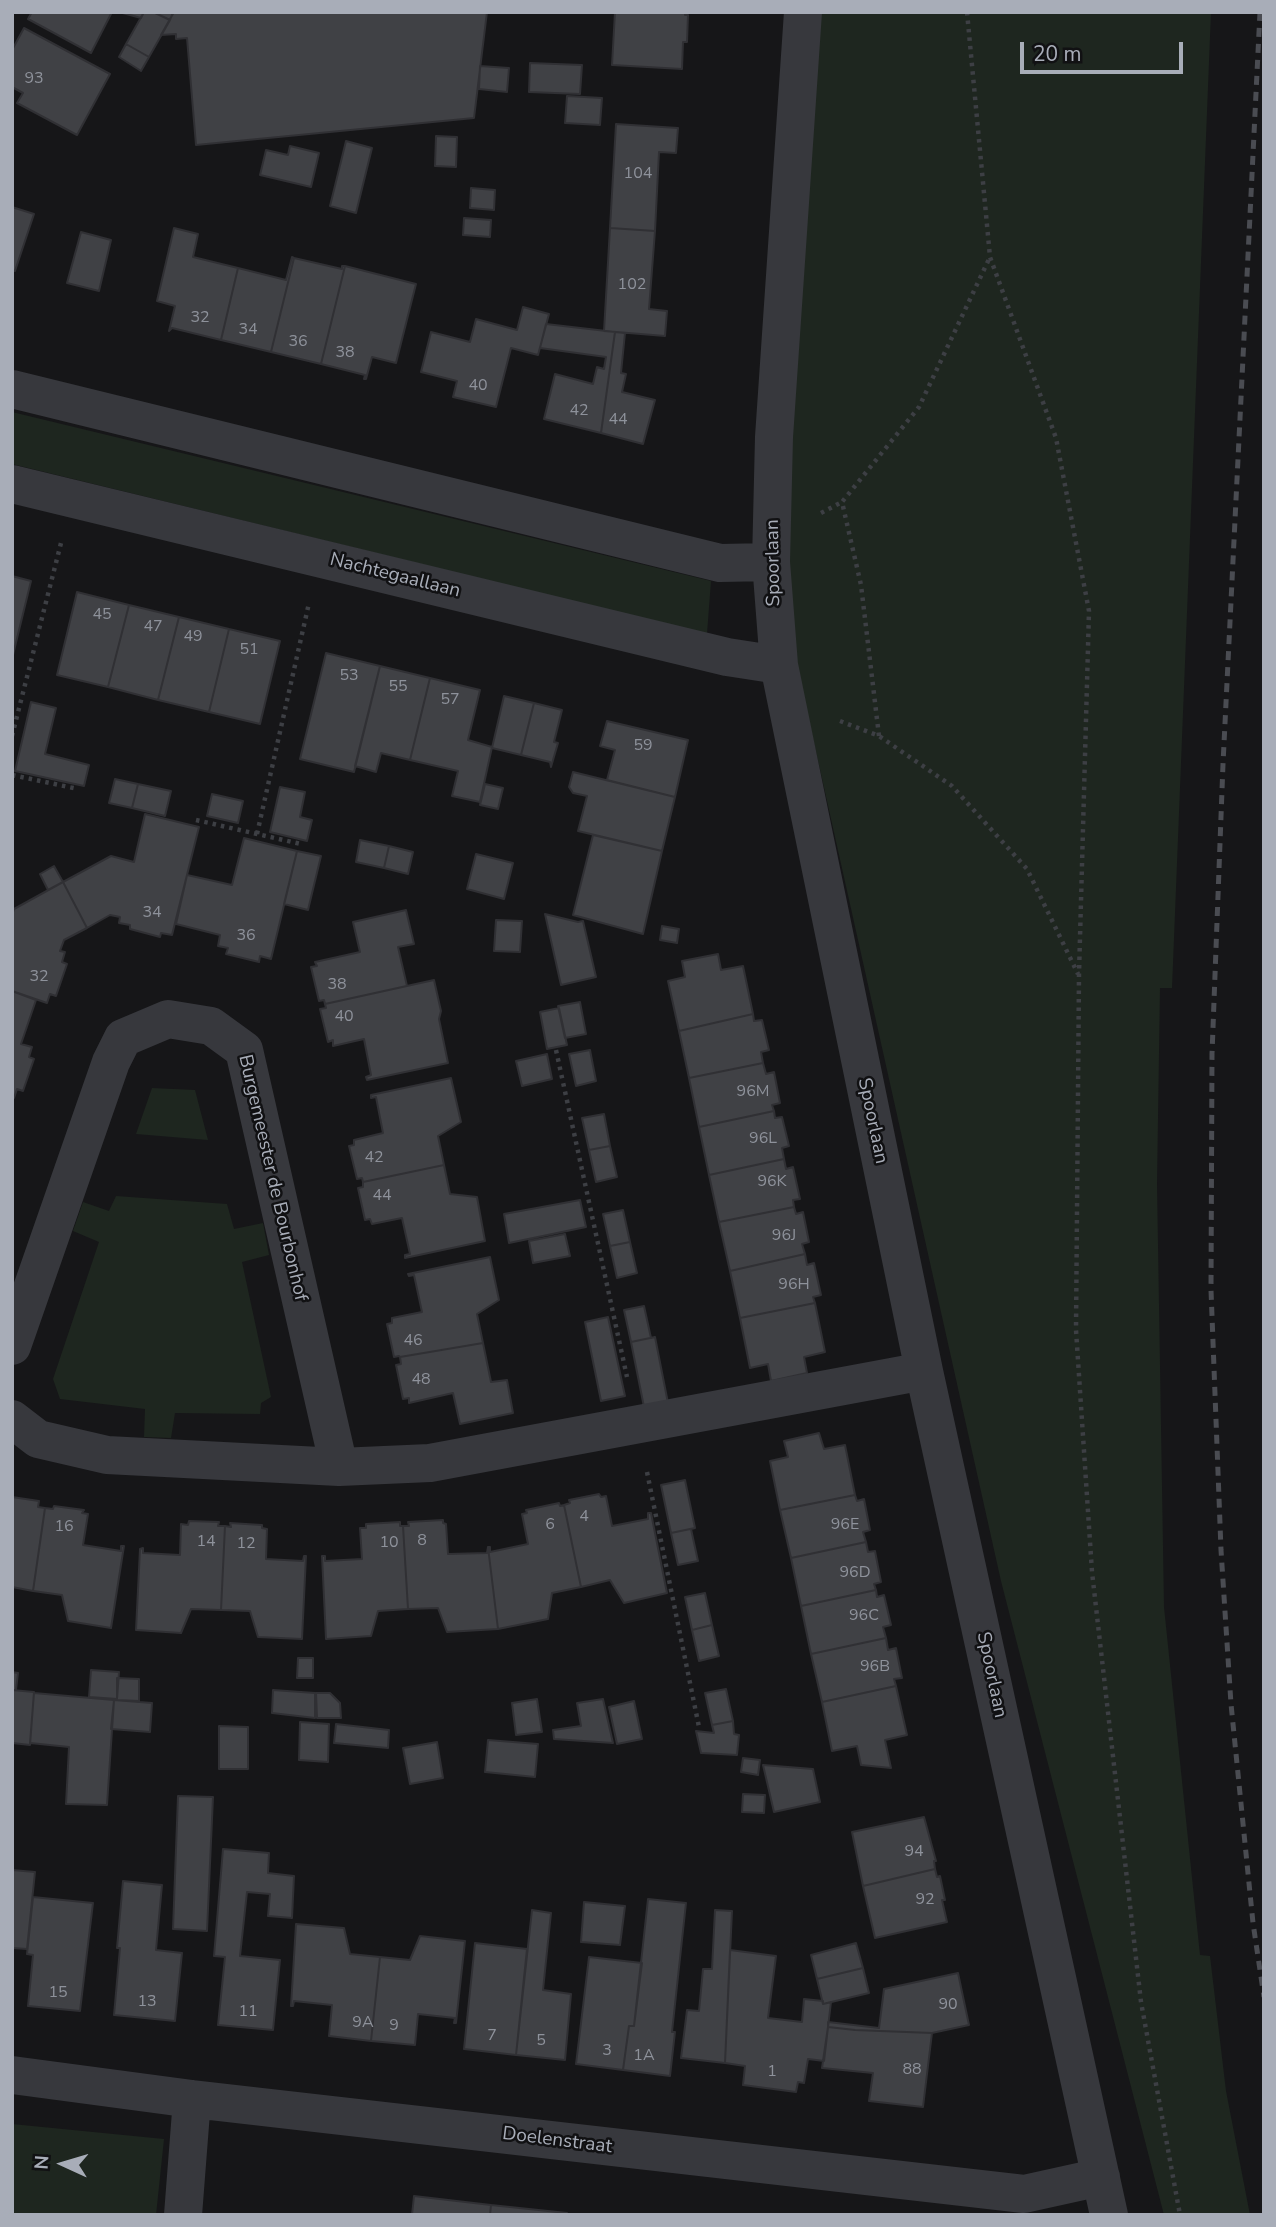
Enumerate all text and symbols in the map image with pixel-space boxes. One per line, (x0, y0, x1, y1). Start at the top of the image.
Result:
scale bar (1024, 28, 1187, 72)
text: 20 m (1033, 40, 1082, 68)
house number: 93 (24, 69, 44, 89)
house number: 104 (624, 164, 652, 184)
house number: 102 (618, 275, 646, 295)
house number: 32 (190, 308, 210, 328)
house number: 34 (238, 320, 258, 340)
house number: 36 (288, 332, 308, 352)
house number: 38 (335, 343, 355, 363)
house number: 40 (468, 376, 488, 396)
house number: 42 (569, 401, 589, 421)
house number: 44 (608, 410, 628, 430)
street label: Spoorlaan (762, 519, 786, 607)
street label: Nachtegaallaan (327, 549, 463, 603)
house number: 45 (92, 605, 112, 625)
house number: 47 (143, 617, 163, 637)
house number: 49 (183, 627, 203, 647)
house number: 51 (239, 640, 259, 660)
house number: 53 (339, 666, 359, 686)
house number: 55 (388, 677, 408, 697)
house number: 57 (440, 690, 460, 710)
house number: 59 (633, 736, 653, 756)
house number: 34 (142, 903, 162, 923)
house number: 36 (236, 926, 256, 946)
house number: 32 (29, 967, 49, 987)
house number: 38 (327, 975, 347, 995)
house number: 40 (334, 1007, 354, 1027)
street label: Burgemeester de Bourbonhof (233, 1053, 311, 1303)
street label: Spoorlaan (852, 1076, 892, 1166)
house number: 96M (737, 1082, 769, 1102)
house number: 96L (749, 1129, 777, 1149)
house number: 42 (364, 1148, 384, 1168)
house number: 96K (757, 1172, 787, 1192)
house number: 44 (372, 1186, 392, 1206)
house number: 96J (772, 1226, 796, 1246)
house number: 96H (778, 1275, 810, 1295)
house number: 46 (403, 1331, 423, 1351)
house number: 48 (411, 1370, 431, 1390)
house number: 4 (579, 1507, 589, 1527)
house number: 6 (545, 1515, 555, 1535)
house number: 96E (831, 1515, 859, 1535)
house number: 16 (54, 1517, 74, 1537)
house number: 8 (417, 1531, 427, 1551)
house number: 14 (196, 1532, 216, 1552)
house number: 10 (379, 1533, 399, 1553)
house number: 12 (236, 1534, 256, 1554)
house number: 96D (839, 1563, 871, 1583)
house number: 96C (849, 1606, 879, 1626)
street label: Spoorlaan (971, 1630, 1011, 1720)
house number: 96B (860, 1657, 890, 1677)
house number: 94 (904, 1842, 924, 1862)
house number: 92 (915, 1890, 935, 1910)
house number: 15 (48, 1983, 68, 2003)
house number: 13 (137, 1992, 157, 2012)
house number: 90 (938, 1995, 958, 2015)
house number: 11 (238, 2002, 258, 2022)
house number: 9A (352, 2013, 374, 2033)
house number: 9 (389, 2016, 399, 2036)
house number: 7 (487, 2026, 497, 2046)
house number: 5 (536, 2031, 546, 2051)
house number: 3 (602, 2041, 612, 2061)
house number: 1A (633, 2046, 655, 2066)
house number: 88 (902, 2060, 922, 2080)
house number: 1 (767, 2062, 777, 2082)
street label: Doelenstraat (501, 2123, 613, 2159)
north arrow (28, 2129, 98, 2199)
text: N (29, 2155, 56, 2171)

